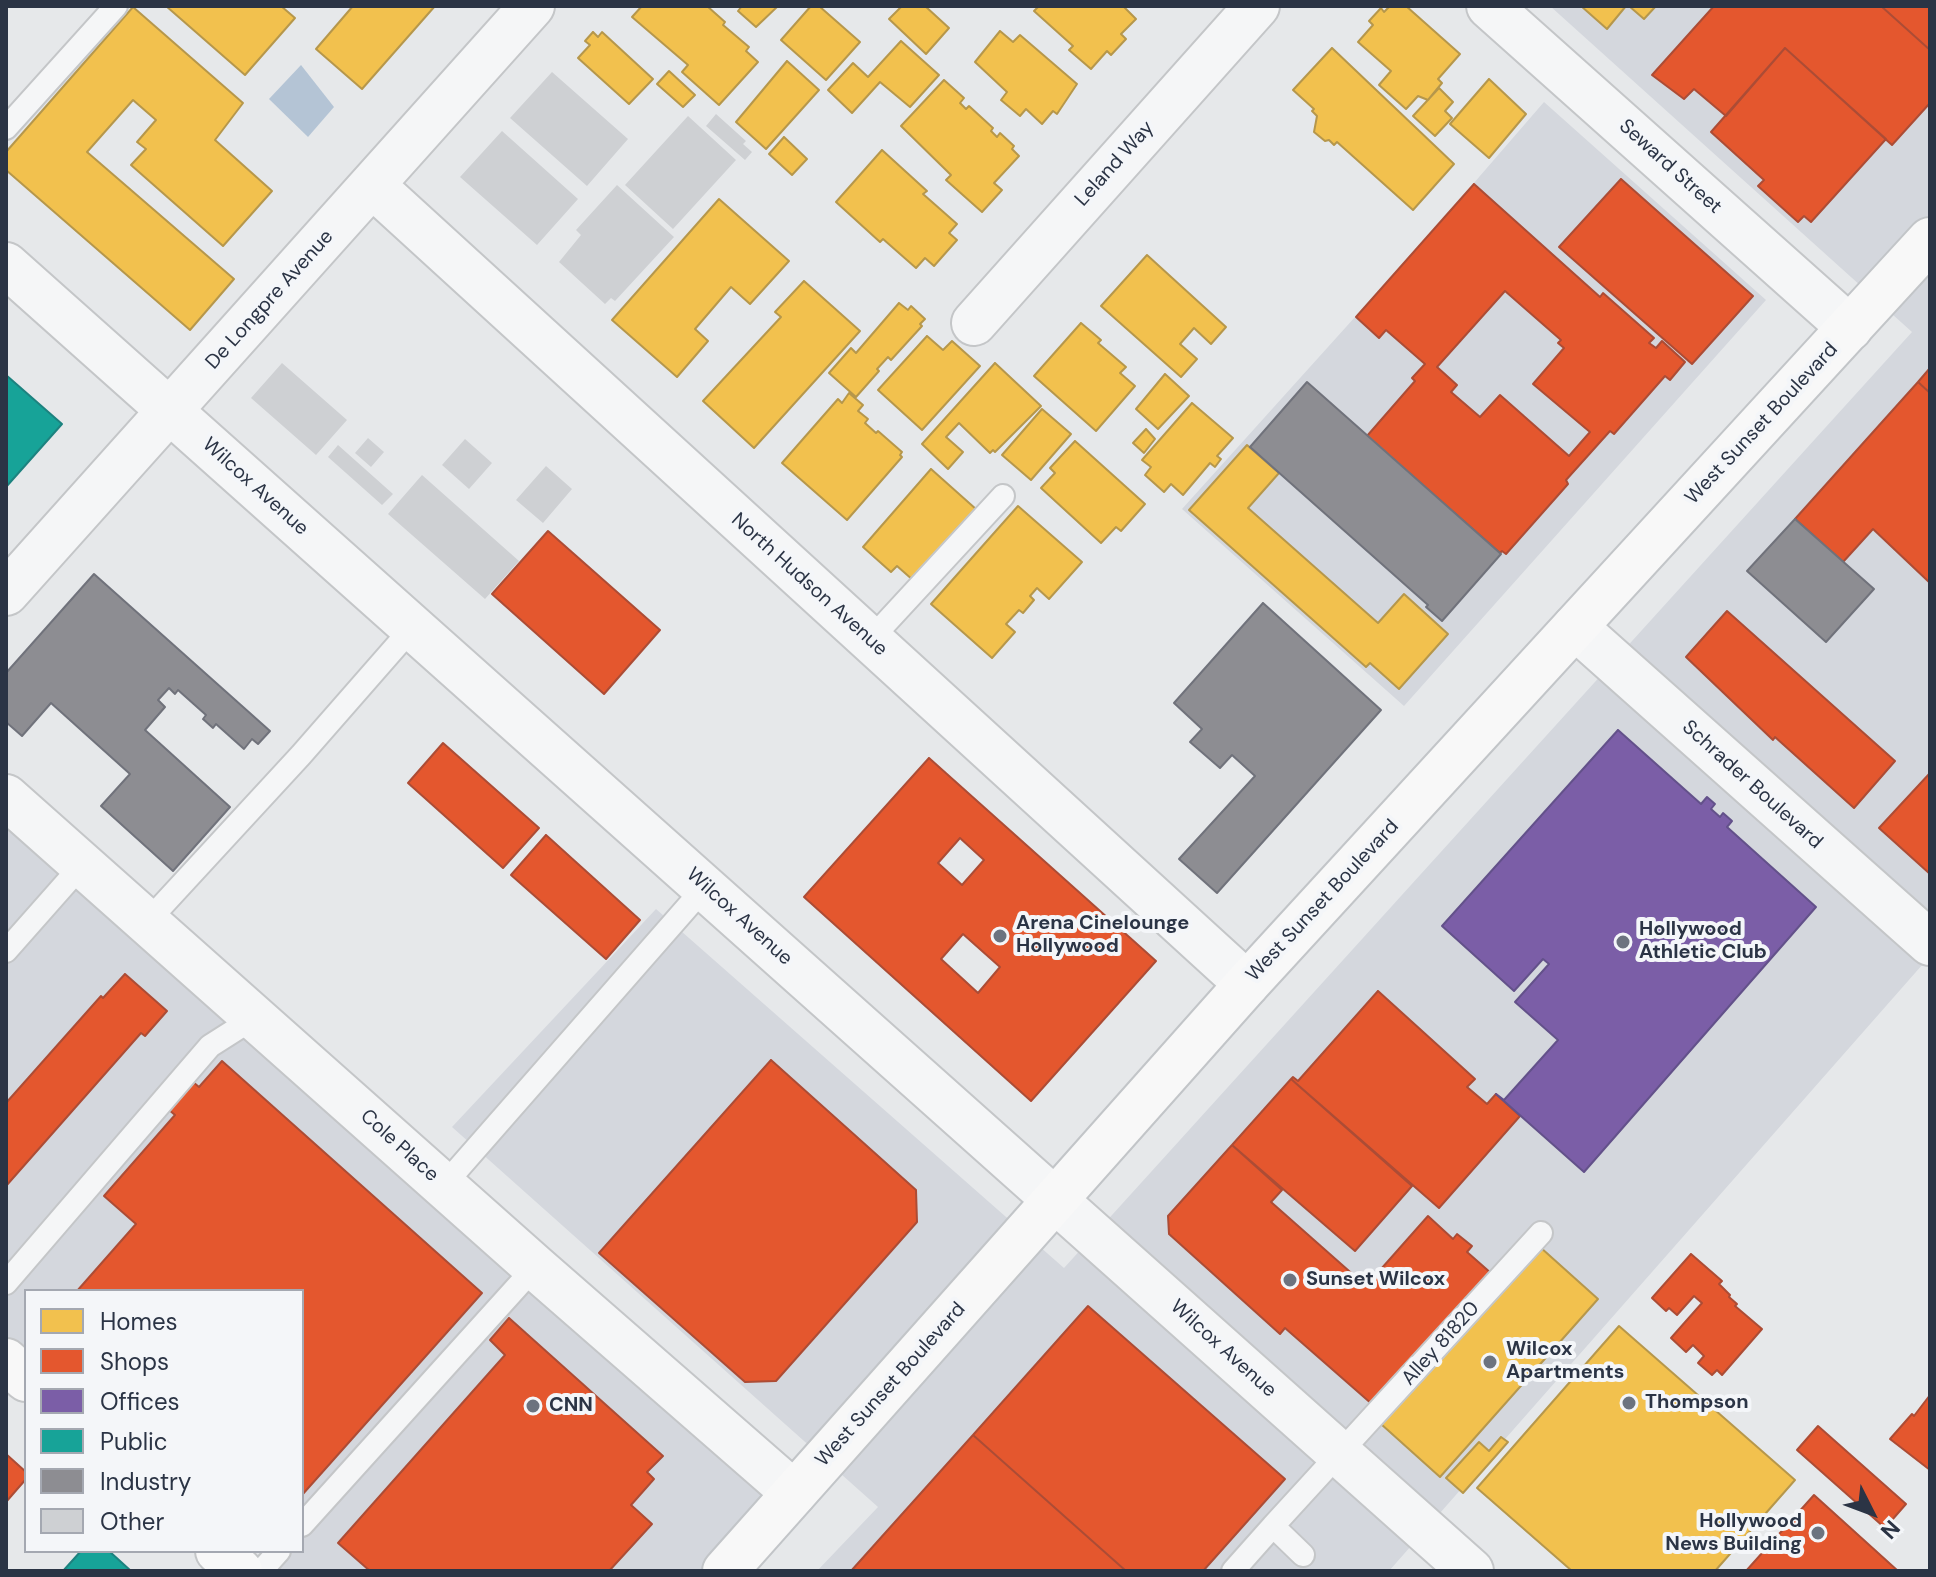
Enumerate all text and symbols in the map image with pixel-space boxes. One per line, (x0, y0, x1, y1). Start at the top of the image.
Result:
street label: Seward Street (1614, 115, 1726, 219)
street label: Leland Way (1071, 116, 1159, 212)
street label: De Longpre Avenue (201, 225, 339, 375)
street label: West Sunset Boulevard (1681, 338, 1843, 510)
street label: Wilcox Avenue (197, 433, 313, 541)
street label: North Hudson Avenue (726, 508, 892, 662)
street label: Schrader Boulevard (1677, 716, 1827, 854)
street label: West Sunset Boulevard (1242, 815, 1404, 987)
street label: Wilcox Avenue (681, 863, 797, 971)
place label: Arena Cinelounge Hollywood (1016, 912, 1189, 959)
place label: Hollywood Athletic Club (1639, 918, 1767, 965)
marker: Arena Cinelounge Hollywood (991, 927, 1009, 945)
marker: Hollywood Athletic Club (1614, 933, 1632, 951)
street label: Cole Place (355, 1105, 443, 1187)
place label: Sunset Wilcox (1306, 1268, 1445, 1292)
marker: Sunset Wilcox (1281, 1271, 1299, 1289)
legend (24, 1289, 304, 1553)
street label: Wilcox Avenue (1165, 1295, 1281, 1403)
street label: Alley 81820 (1397, 1297, 1485, 1391)
street label: West Sunset Boulevard (811, 1298, 971, 1472)
text: Homes (100, 1306, 178, 1337)
place label: Wilcox Apartments (1506, 1338, 1624, 1385)
text: Shops (100, 1346, 169, 1377)
marker: Wilcox Apartments (1481, 1353, 1499, 1371)
text: Offices (100, 1386, 180, 1417)
place label: Thompson (1645, 1391, 1749, 1415)
place label: CNN (549, 1394, 593, 1418)
marker: Thompson (1620, 1394, 1638, 1412)
marker: CNN (524, 1397, 542, 1415)
text: Public (100, 1426, 168, 1457)
text: Industry (100, 1466, 191, 1497)
north arrow (1832, 1473, 1912, 1553)
text: Other (100, 1506, 164, 1537)
place label: Hollywood News Building (1665, 1510, 1802, 1557)
text: N (1874, 1514, 1906, 1545)
marker: Hollywood News Building (1809, 1524, 1827, 1542)

